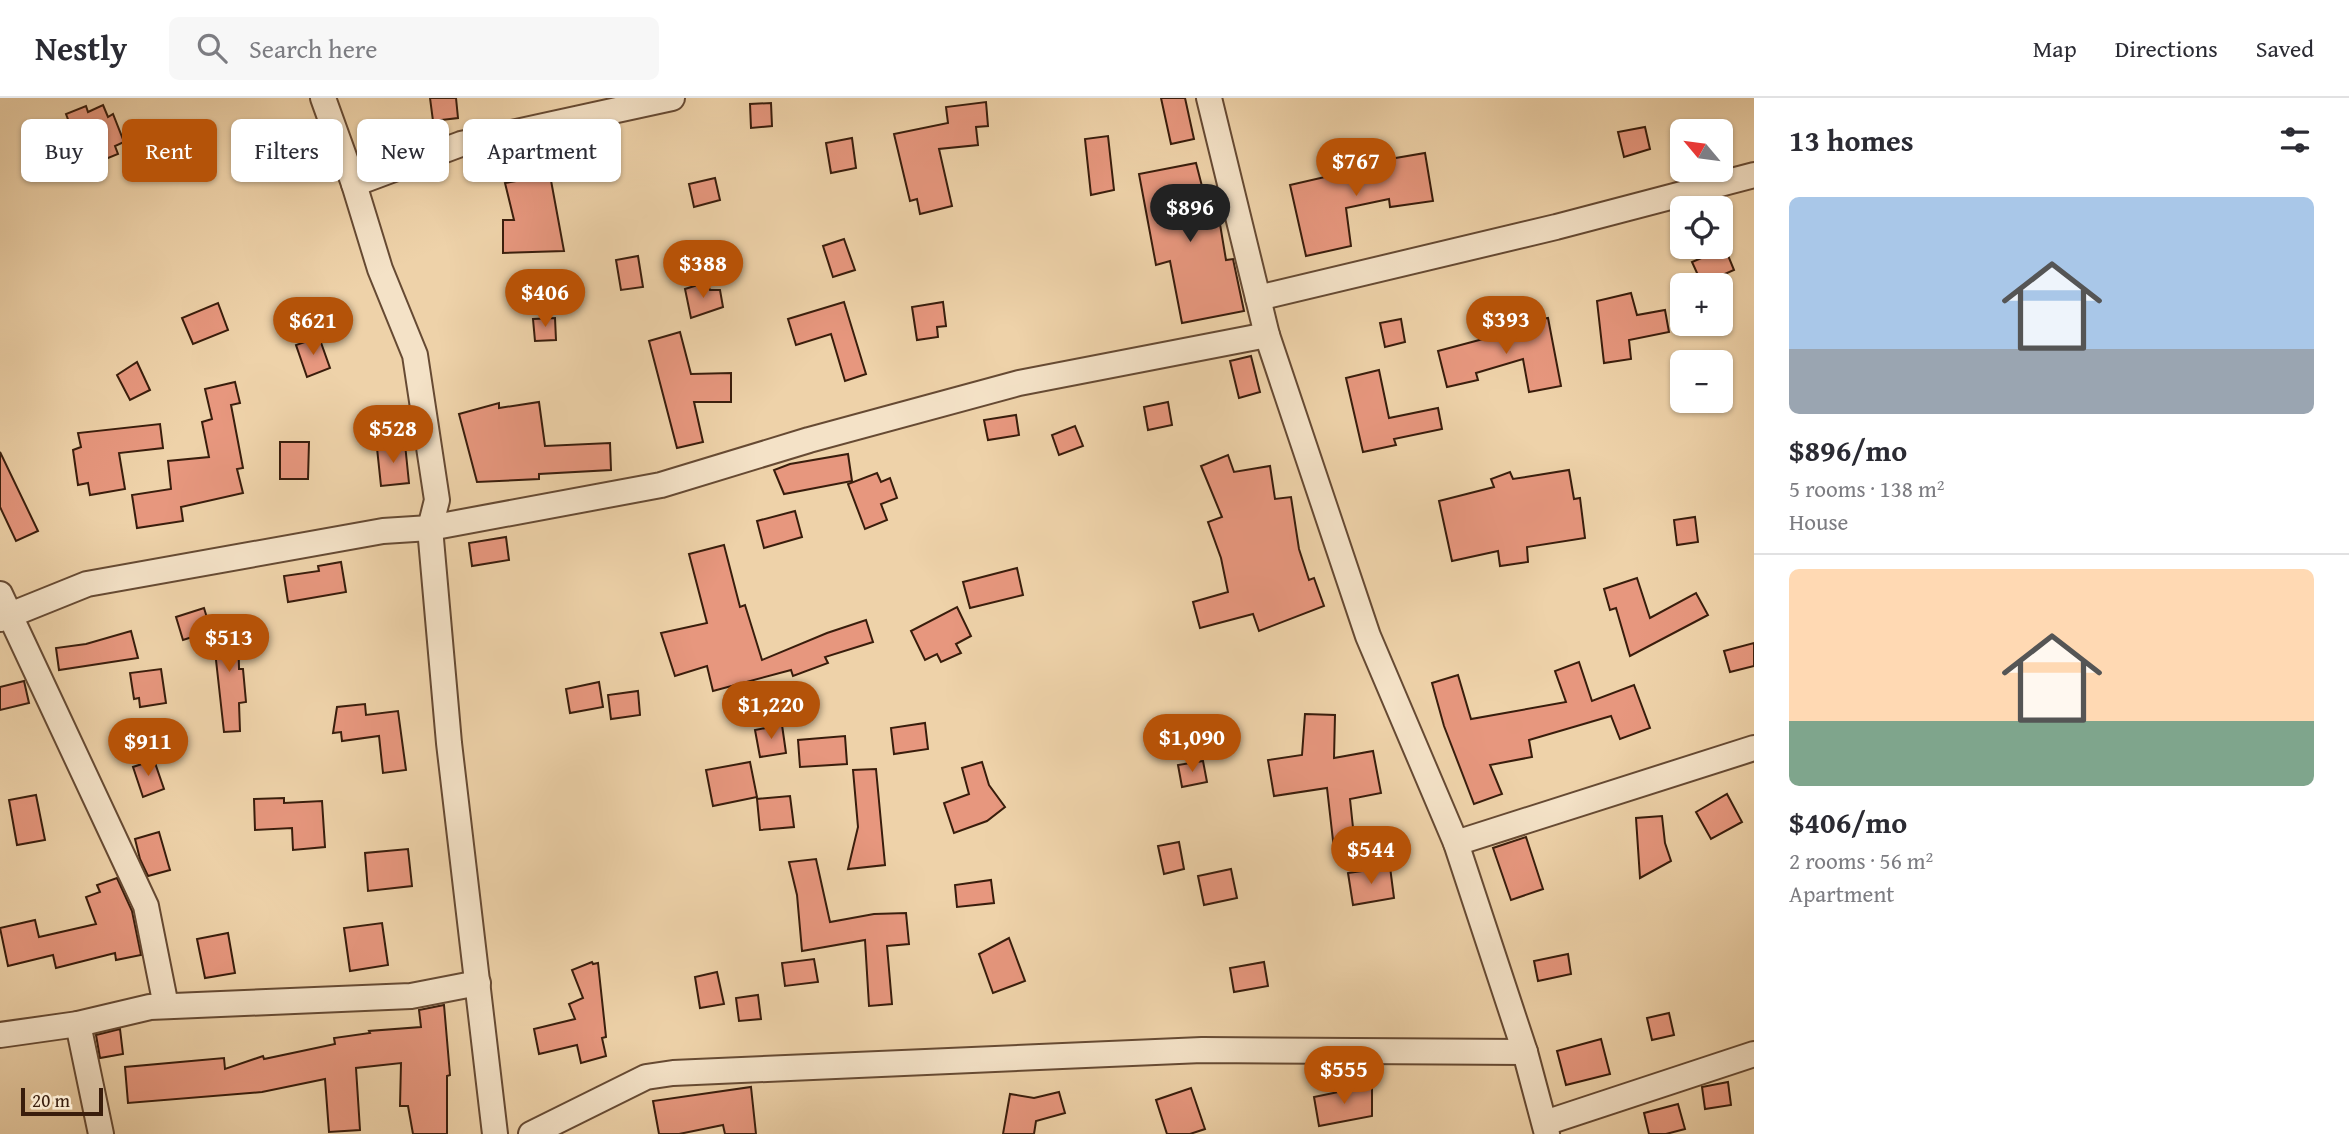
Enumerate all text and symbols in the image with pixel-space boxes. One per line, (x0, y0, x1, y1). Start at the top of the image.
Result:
search box (169, 17, 659, 80)
text: Nestly (35, 24, 127, 72)
icon: search (193, 29, 231, 67)
text: Search here (249, 29, 377, 68)
text: Map (2033, 31, 2077, 66)
text: Directions (2115, 31, 2218, 66)
text: Saved (2256, 31, 2314, 66)
text: 13 homes (1789, 118, 1914, 162)
chip: Buy (21, 119, 108, 182)
chip: Rent (122, 119, 217, 182)
chip: Filters (231, 119, 343, 182)
chip: New (357, 119, 449, 182)
chip: Apartment (463, 119, 621, 182)
north arrow (1670, 119, 1732, 182)
map controls (1670, 119, 1733, 413)
icon: filters (2276, 121, 2314, 159)
pin: $767 (1315, 139, 1397, 198)
text: $767 (1332, 144, 1380, 177)
pin: $896 (1149, 184, 1231, 244)
text: $896 (1166, 190, 1214, 223)
button: locate (1670, 196, 1733, 259)
pin: $388 (662, 240, 744, 300)
icon: home (1989, 243, 2115, 369)
text: $388 (679, 246, 727, 279)
pin: $406 (504, 270, 586, 329)
button: + (1670, 273, 1733, 336)
text: $406 (521, 275, 569, 308)
pin: $393 (1465, 296, 1547, 356)
pin: $621 (272, 298, 354, 357)
text: $393 (1482, 302, 1530, 335)
text: $621 (289, 303, 337, 336)
button: − (1670, 350, 1733, 413)
pin: $528 (352, 406, 434, 465)
text: $528 (369, 411, 417, 444)
text: $896/mo (1789, 428, 1907, 472)
text: 5 rooms · 138 m² (1789, 472, 1944, 505)
text: House (1789, 505, 1848, 538)
pin: $513 (188, 614, 270, 674)
icon: home (1989, 615, 2115, 741)
text: $513 (205, 620, 253, 653)
pin: $1,220 (714, 682, 828, 741)
text: $1,220 (738, 687, 804, 720)
pin: $1,090 (1135, 714, 1249, 774)
pin: $911 (107, 718, 189, 778)
text: $1,090 (1159, 720, 1225, 753)
text: $911 (124, 724, 172, 757)
text: $406/mo (1789, 800, 1907, 844)
pin: $544 (1330, 826, 1412, 886)
text: $544 (1347, 832, 1395, 865)
text: 2 rooms · 56 m² (1789, 844, 1933, 877)
text: Apartment (1789, 877, 1894, 910)
pin: $555 (1303, 1046, 1385, 1106)
text: $555 (1320, 1052, 1368, 1085)
scale bar (21, 1085, 103, 1117)
text: 20 m (32, 1086, 70, 1114)

